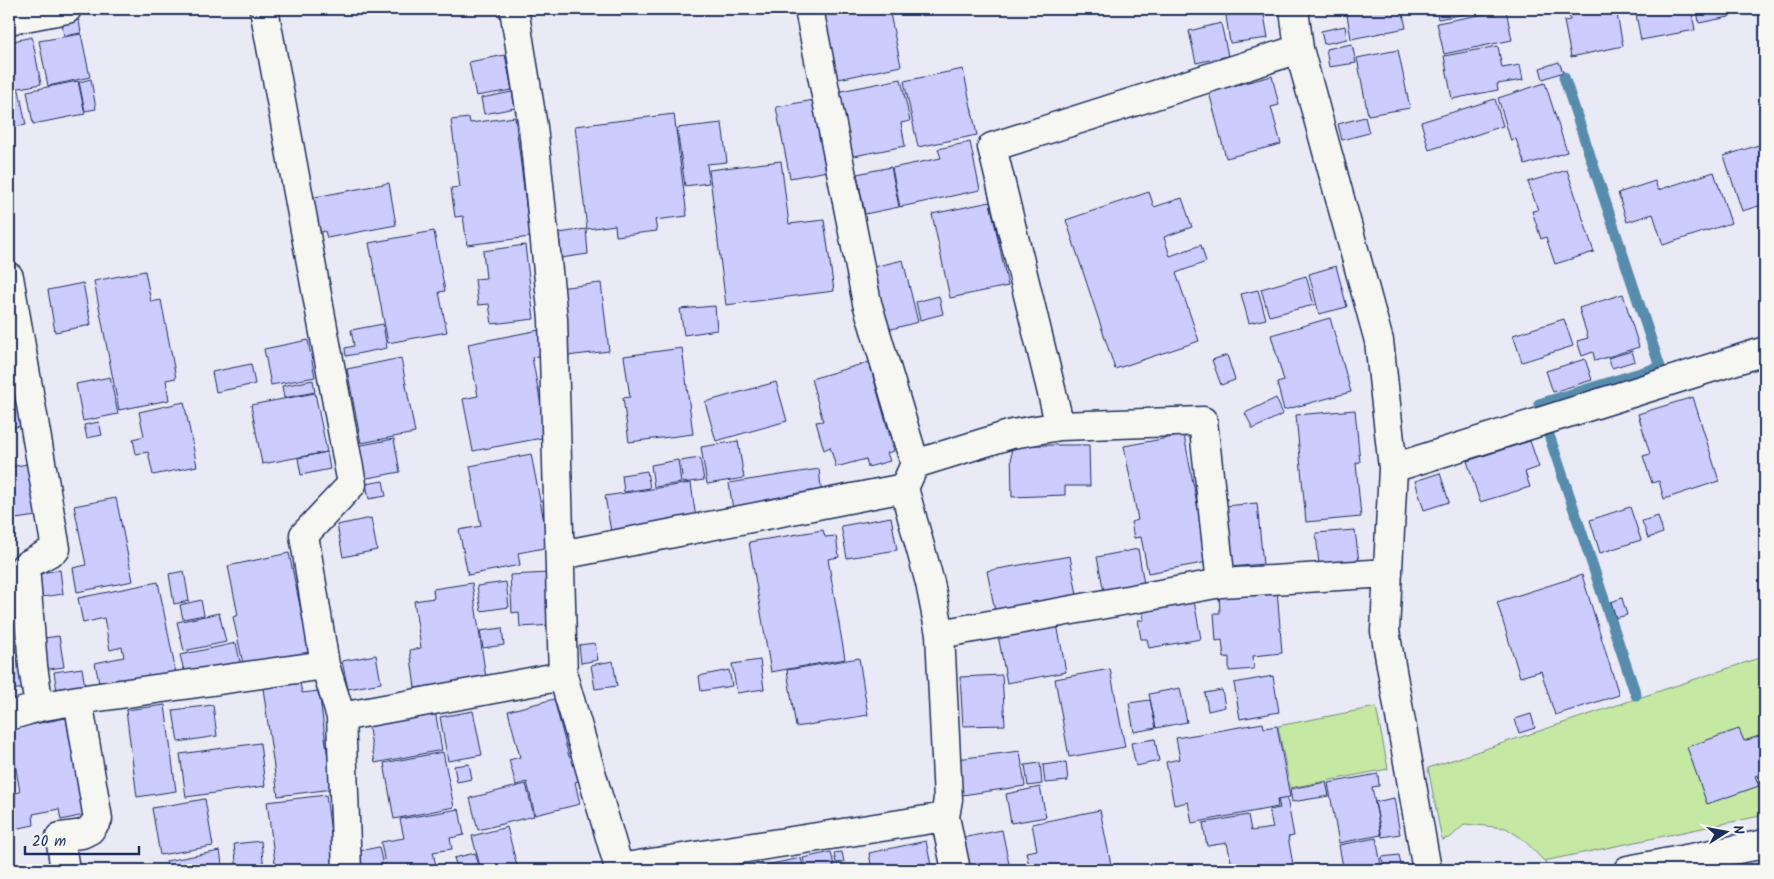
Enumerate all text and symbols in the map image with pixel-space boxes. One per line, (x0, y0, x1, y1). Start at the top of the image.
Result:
north arrow (1702, 806, 1752, 856)
text: N (1726, 823, 1749, 836)
scale bar (25, 824, 139, 856)
text: 20 m (32, 830, 66, 854)

